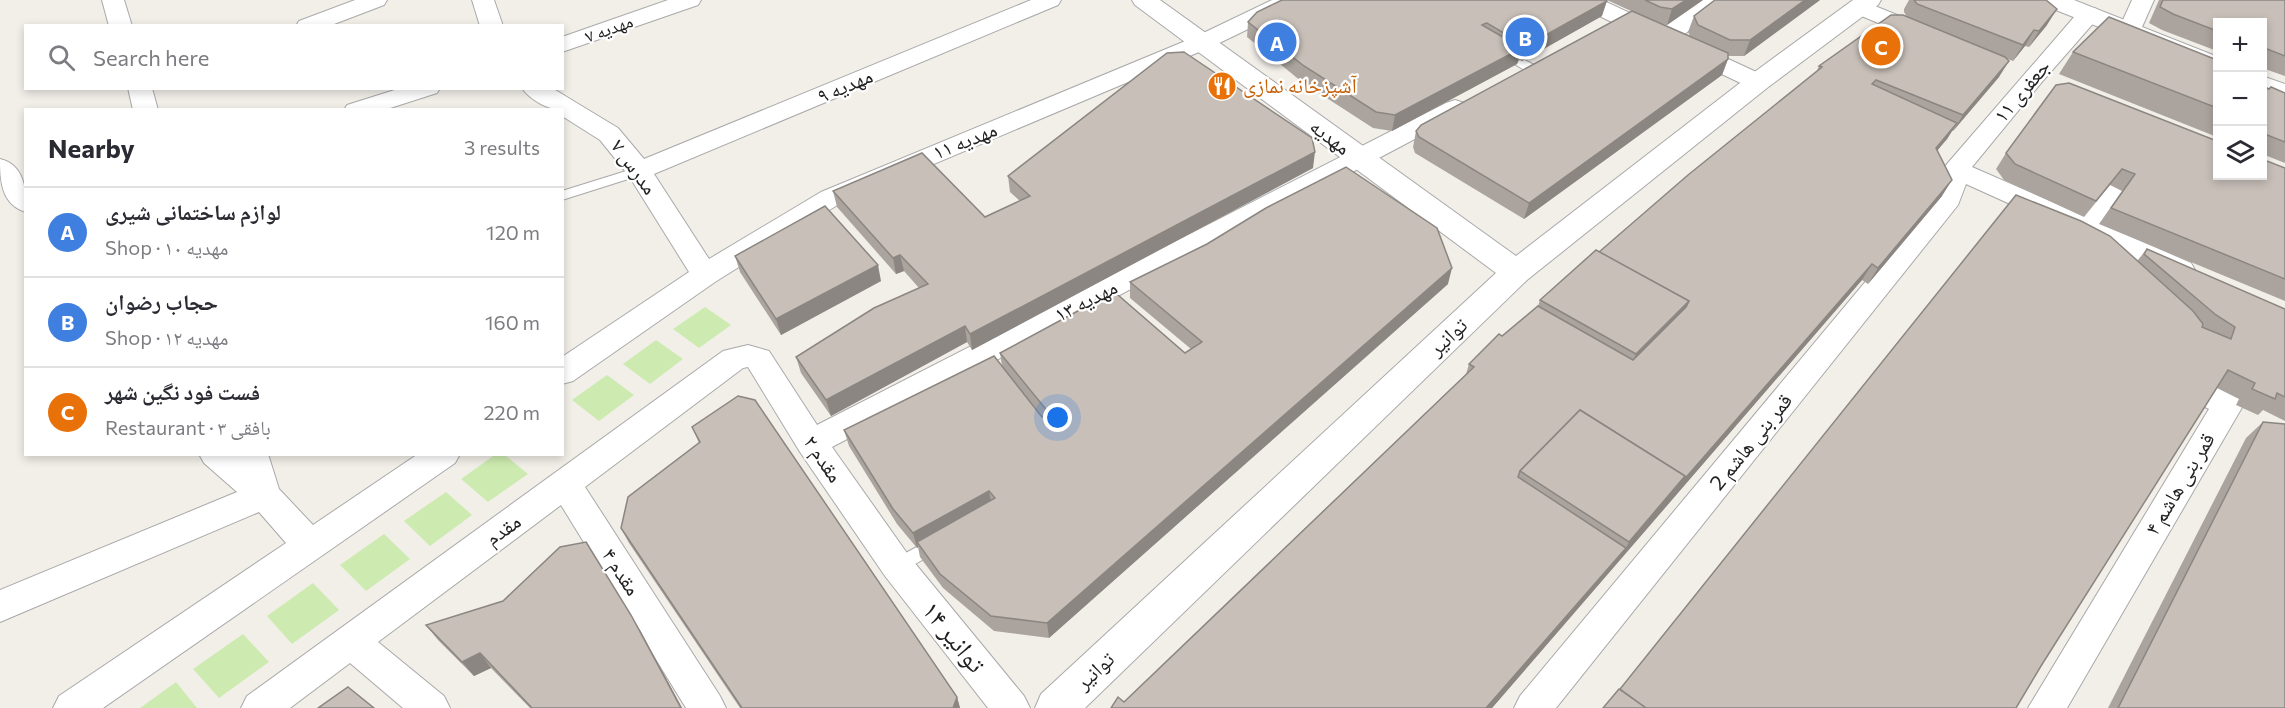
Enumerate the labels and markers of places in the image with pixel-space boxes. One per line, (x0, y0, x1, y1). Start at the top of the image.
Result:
pin: B (1506, 15, 1544, 60)
pin: A (1258, 20, 1296, 64)
pin: C (1862, 24, 1900, 68)
restaurant icon: آشپزخانه نمازی (1206, 70, 1238, 102)
place label: آشپزخانه نمازی (1243, 72, 1357, 98)

